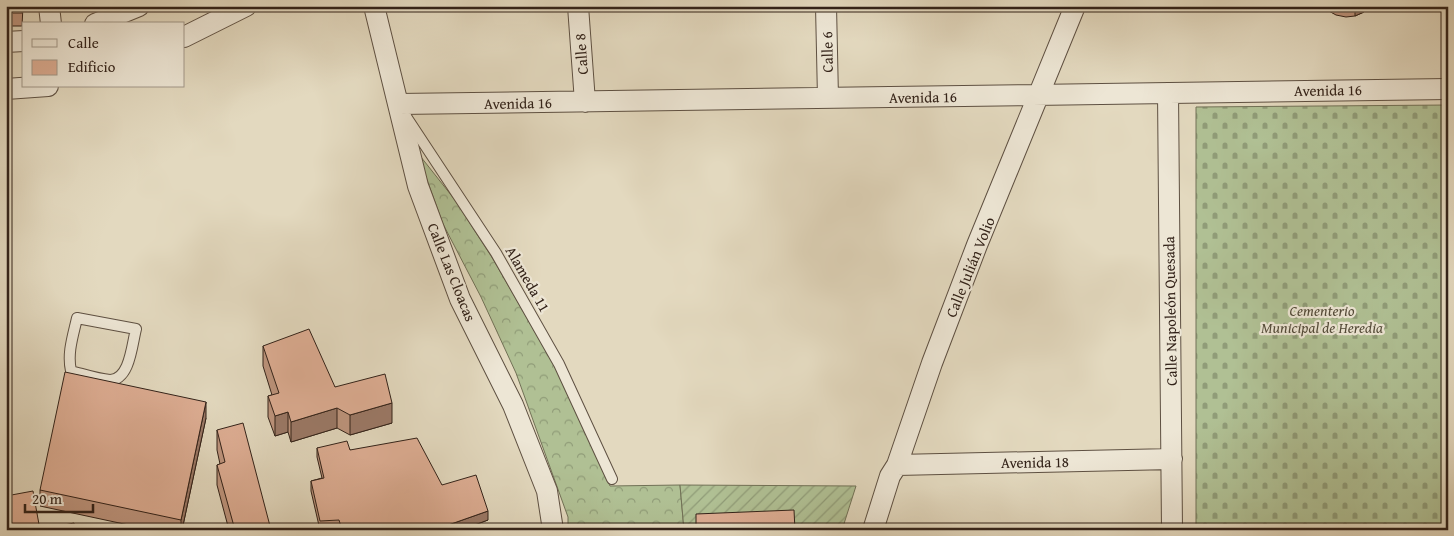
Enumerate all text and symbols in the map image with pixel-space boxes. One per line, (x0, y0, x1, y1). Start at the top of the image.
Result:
legend (22, 22, 185, 88)
street label: Calle 6 (816, 31, 838, 73)
text: Calle (68, 32, 99, 53)
street label: Calle 8 (569, 33, 593, 75)
text: Edificio (68, 56, 116, 77)
street label: Avenida 16 (1294, 79, 1362, 101)
street label: Avenida 16 (889, 86, 957, 108)
street label: Avenida 16 (484, 92, 552, 114)
street label: Calle Julián Volio (940, 213, 1000, 320)
street label: Calle Las Cloacas (423, 220, 481, 324)
street label: Calle Napoleón Quesada (1158, 236, 1182, 386)
street label: Alameda 11 (501, 242, 555, 316)
park label: Cementerio Municipal de Heredia (1261, 300, 1383, 338)
street label: Avenida 18 (1001, 451, 1069, 473)
scale bar (25, 481, 92, 513)
text: 20 m (32, 488, 63, 509)

